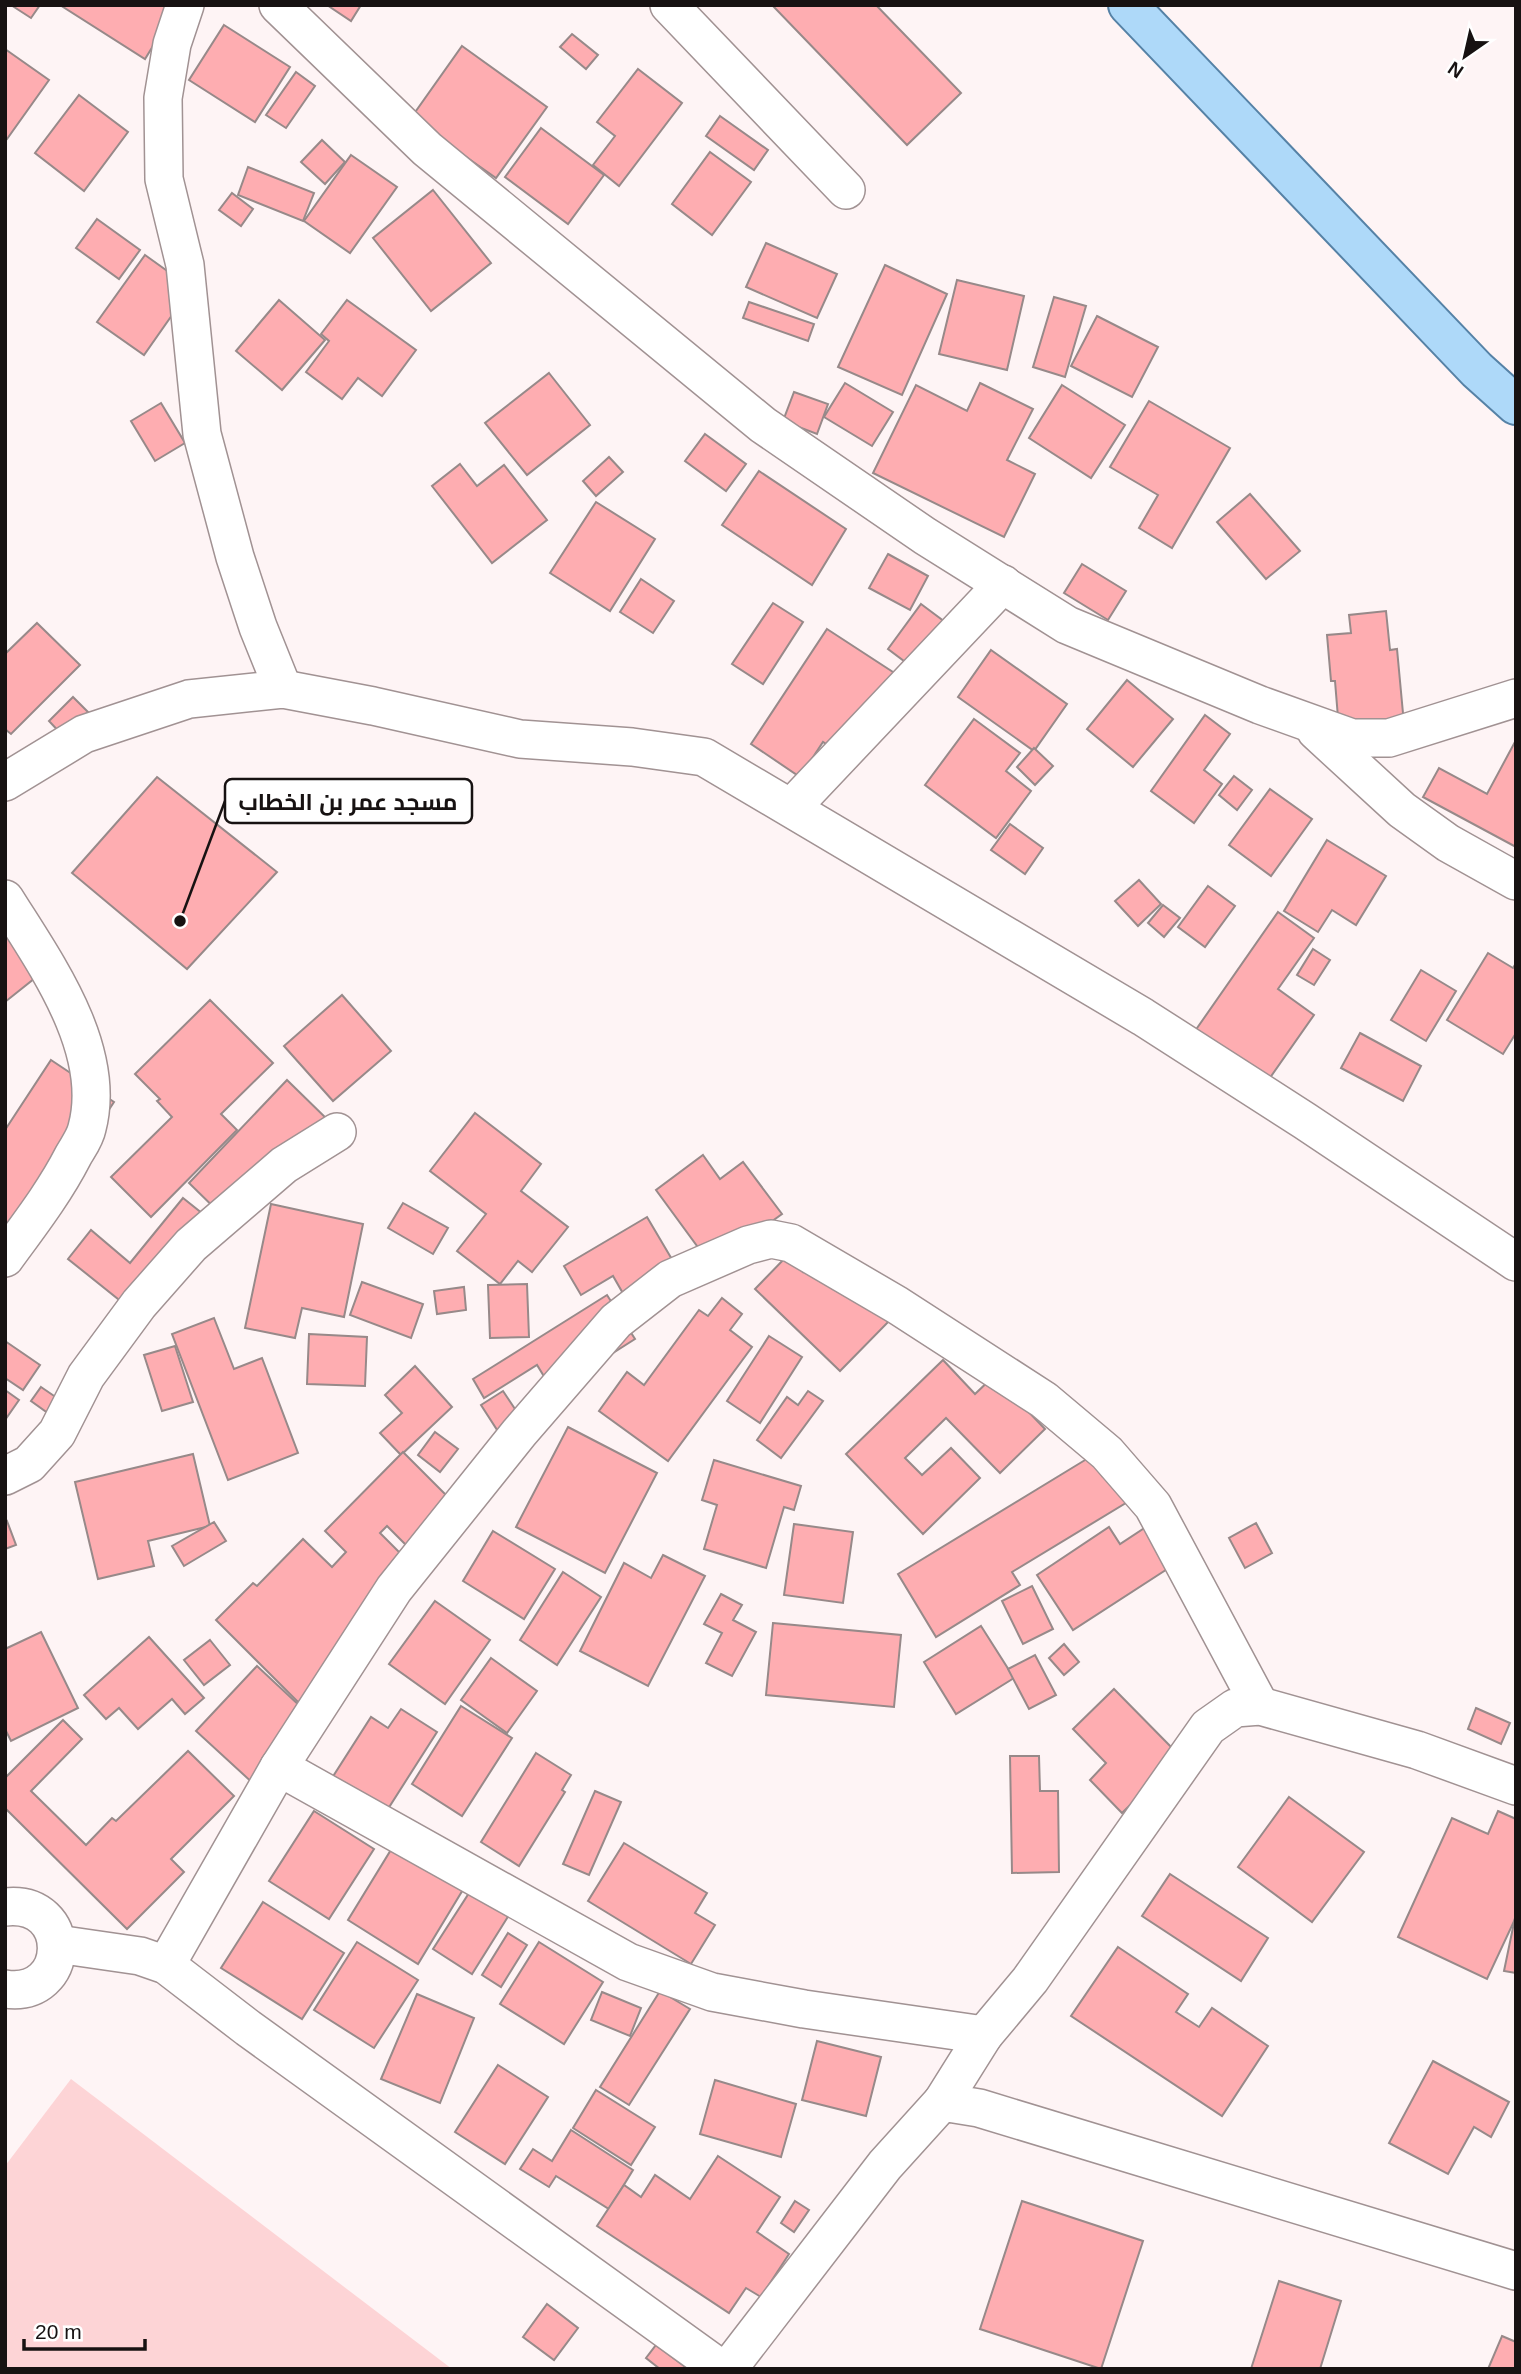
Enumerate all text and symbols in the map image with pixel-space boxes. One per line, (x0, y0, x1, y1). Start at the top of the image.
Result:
north arrow (1430, 21, 1500, 91)
text: N (1444, 57, 1467, 82)
callout: مسجد عمر بن الخطاب (225, 779, 472, 823)
text: مسجد عمر بن الخطاب (238, 789, 458, 816)
scale bar (24, 2308, 145, 2352)
text: 20 m (35, 2320, 82, 2343)

